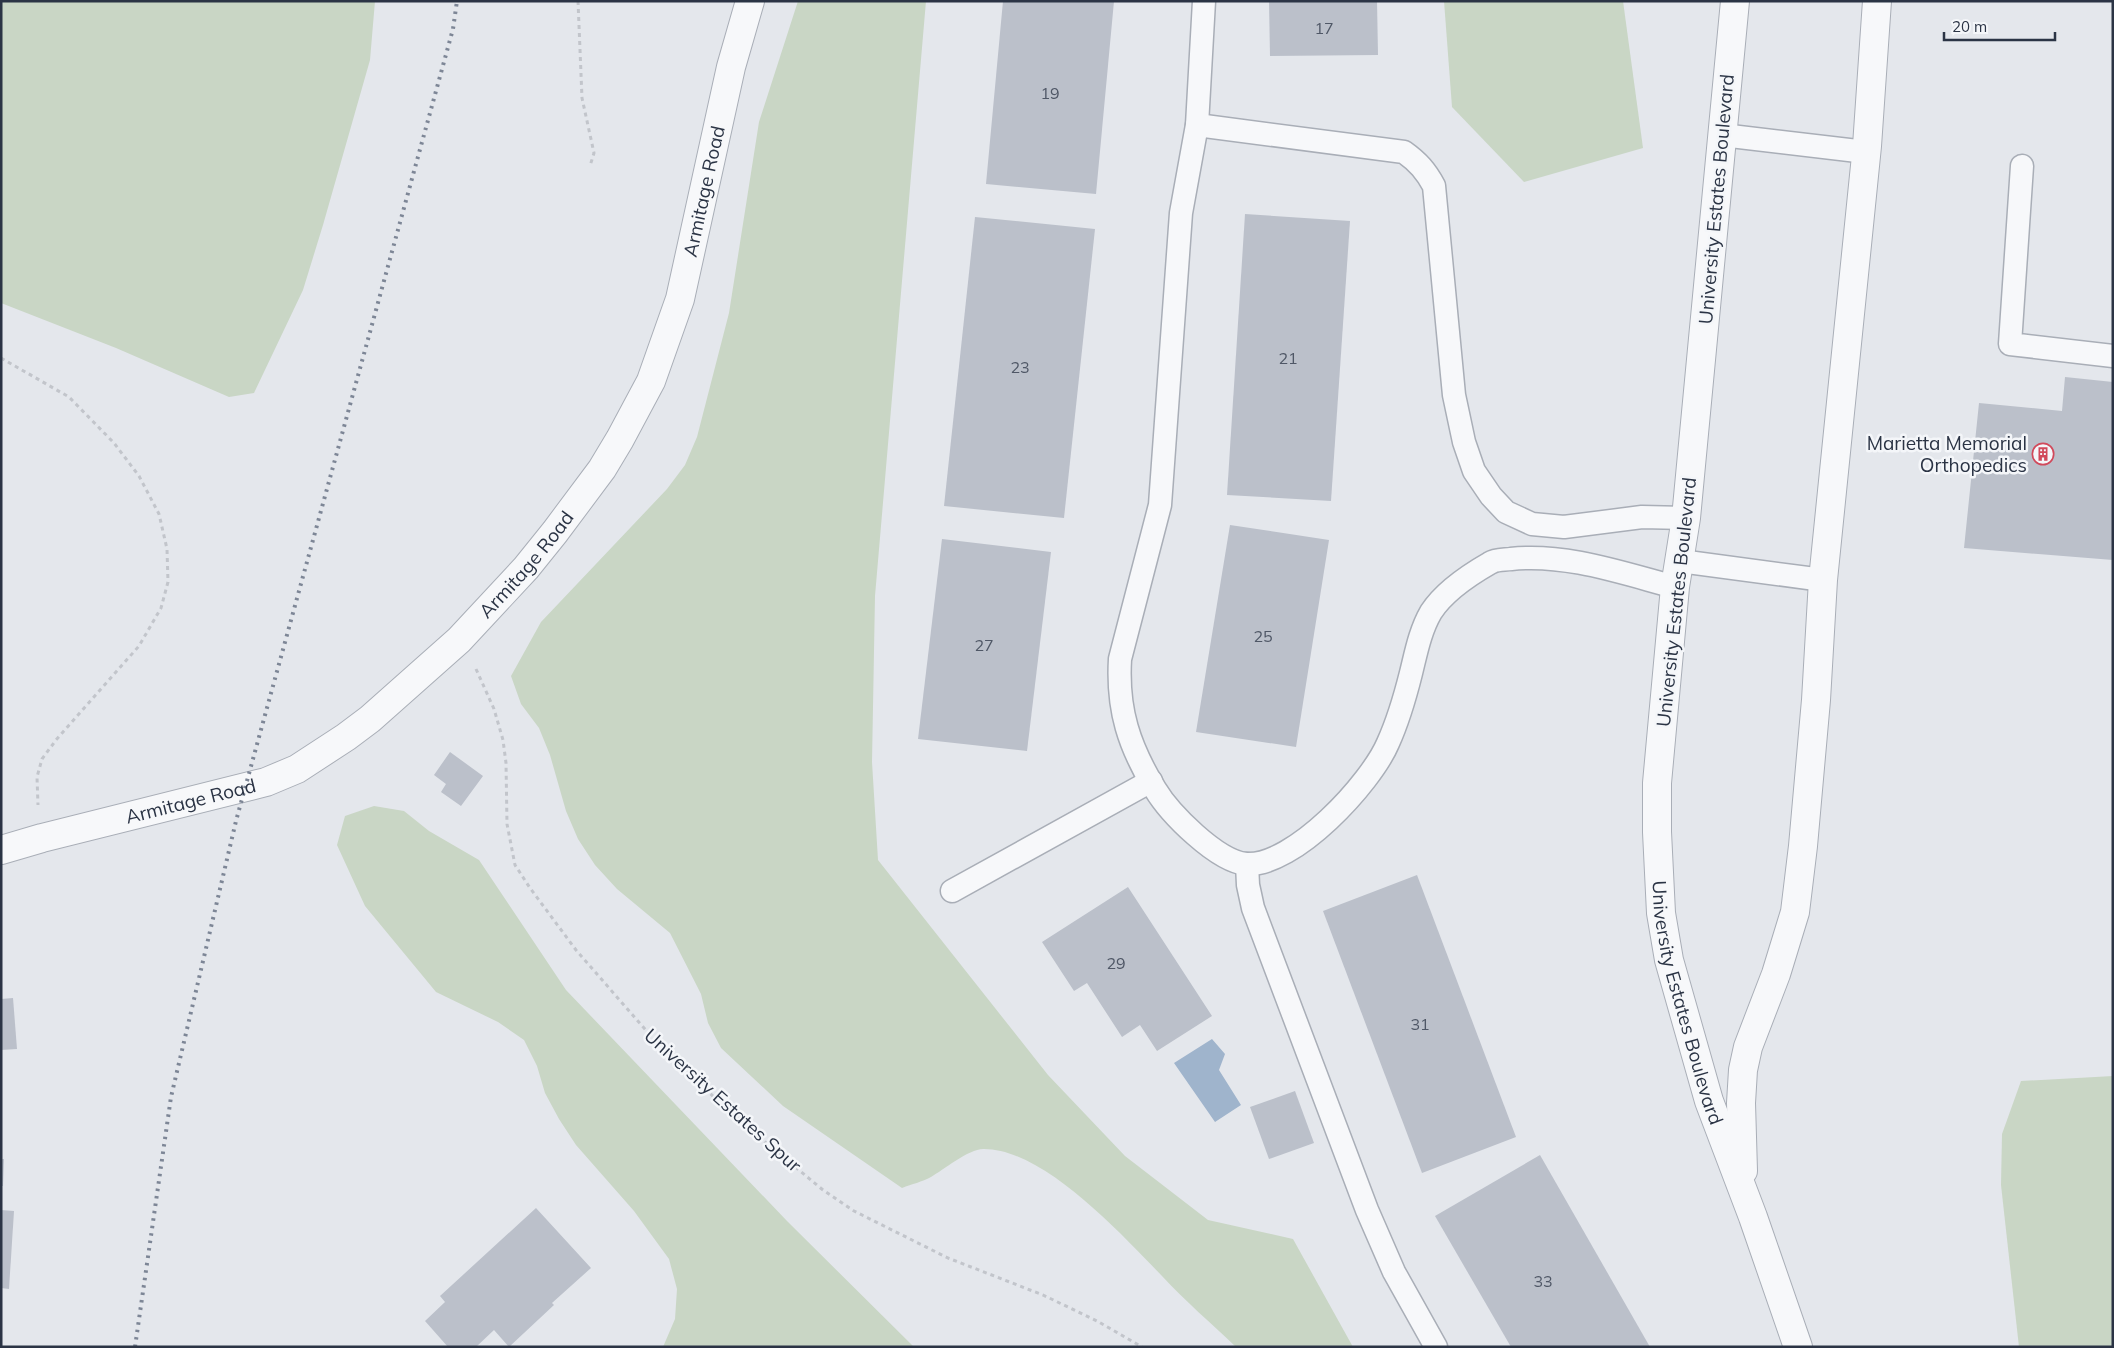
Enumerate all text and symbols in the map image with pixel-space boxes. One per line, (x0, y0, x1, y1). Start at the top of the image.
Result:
scale bar (1944, 10, 2055, 42)
text: 20 m (1952, 17, 1987, 36)
house number: 17 (1314, 18, 1334, 38)
street label: University Estates Boulevard (1693, 73, 1739, 325)
house number: 19 (1040, 83, 1060, 103)
street label: Armitage Road (678, 123, 730, 259)
house number: 21 (1278, 348, 1298, 368)
house number: 23 (1010, 357, 1030, 377)
place label: Marietta Memorial Orthopedics (1867, 431, 2027, 477)
building icon: Marietta Memorial Orthopedics (2031, 442, 2055, 466)
street label: University Estates Boulevard (1651, 476, 1701, 728)
street label: Armitage Road (474, 506, 579, 623)
house number: 25 (1253, 626, 1273, 646)
house number: 27 (974, 635, 994, 655)
street label: Armitage Road (123, 773, 258, 829)
street label: University Estates Boulevard (1647, 880, 1729, 1128)
house number: 29 (1106, 953, 1126, 973)
house number: 31 (1410, 1014, 1430, 1034)
street label: University Estates Spur (639, 1023, 807, 1177)
house number: 33 (1533, 1271, 1553, 1291)

